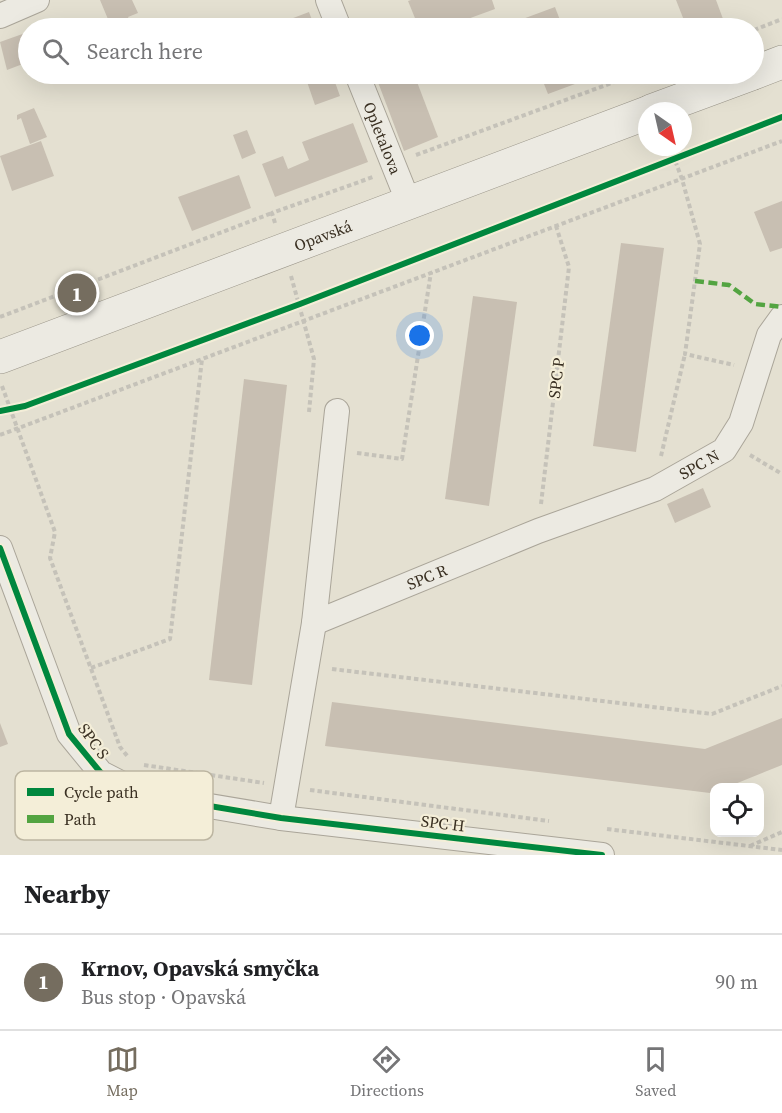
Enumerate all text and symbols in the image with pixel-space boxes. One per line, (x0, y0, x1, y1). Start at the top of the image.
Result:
search box (18, 18, 764, 84)
icon: search (39, 35, 72, 68)
text: Search here (87, 36, 203, 66)
street label: Opletalova (358, 99, 407, 178)
north arrow (638, 102, 692, 156)
street label: Opavská (291, 214, 356, 256)
pin: 1 (58, 270, 97, 316)
your location (405, 321, 434, 350)
street label: SPC P (543, 356, 569, 400)
street label: SPC N (675, 444, 723, 484)
street label: SPC R (403, 558, 451, 595)
street label: SPC S (73, 719, 115, 763)
legend (15, 771, 213, 840)
text: Cycle path (64, 781, 139, 803)
map controls (710, 783, 764, 837)
button: locate (710, 783, 764, 837)
text: Path (64, 808, 97, 830)
street label: SPC H (420, 809, 466, 837)
text: Nearby (24, 876, 110, 912)
text: Krnov, Opavská smyčka (81, 953, 319, 983)
text: 1 (38, 968, 49, 996)
text: 90 m (715, 968, 758, 996)
text: Bus stop · Opavská (81, 983, 246, 1011)
tab: Map (106, 1043, 139, 1101)
tab: Directions (350, 1043, 424, 1101)
tab: Saved (635, 1043, 676, 1101)

